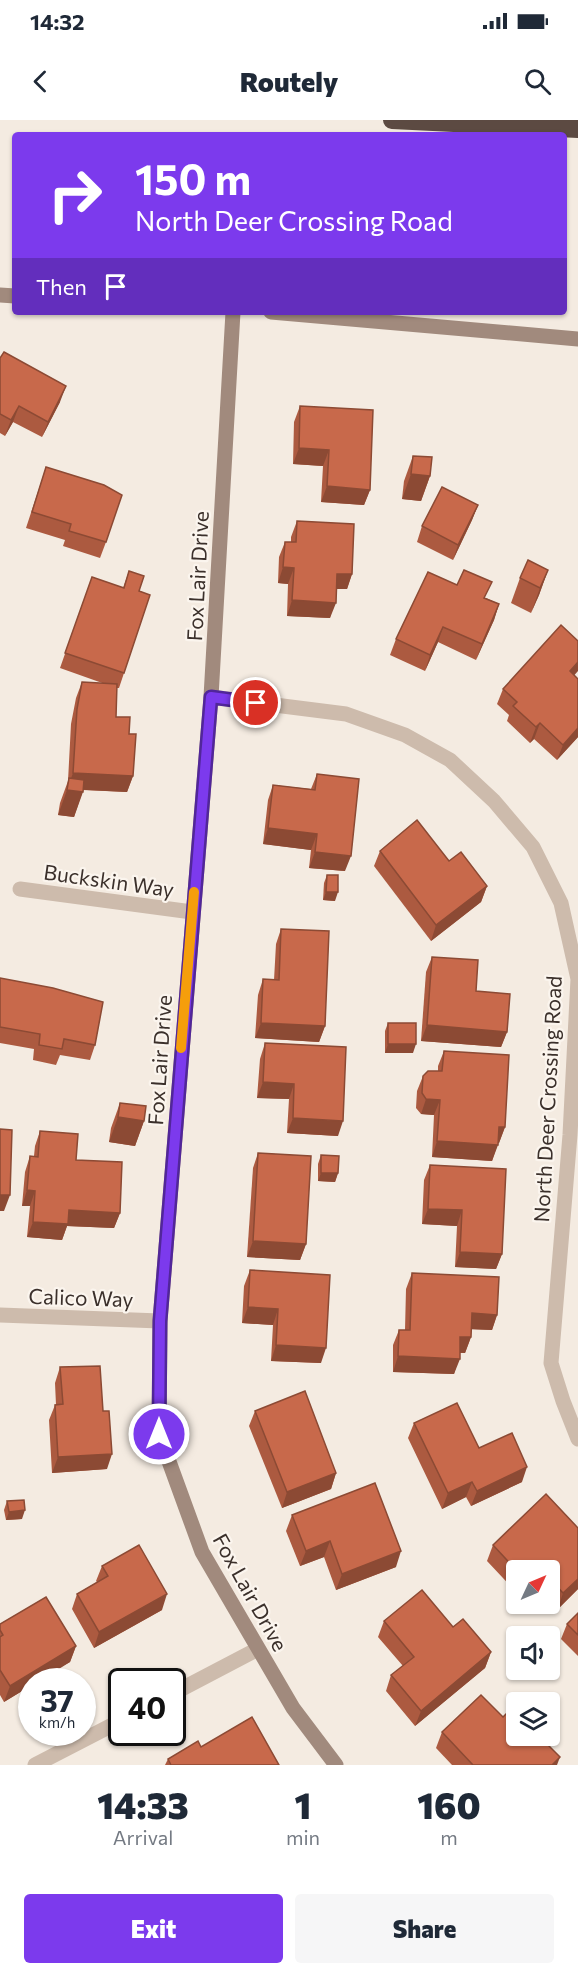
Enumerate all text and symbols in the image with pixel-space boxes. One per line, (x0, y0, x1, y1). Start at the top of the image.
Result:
text: 14:32 (30, 8, 84, 35)
icon: back (24, 65, 57, 98)
text: Routely (240, 65, 338, 98)
icon: search (521, 65, 554, 98)
text: 150 m (135, 152, 251, 204)
icon: right (36, 156, 114, 234)
text: North Deer Crossing Road (135, 204, 453, 237)
icon: arrive (99, 270, 132, 303)
text: Then (36, 273, 87, 300)
street label: Fox Lair Drive (181, 510, 213, 642)
pin (230, 677, 281, 728)
icon: arrive (239, 686, 272, 719)
street label: Buckskin Way (42, 858, 176, 902)
street label: North Deer Crossing Road (528, 975, 566, 1223)
street label: Fox Lair Drive (142, 994, 176, 1126)
street label: Calico Way (28, 1283, 134, 1311)
position arrow (127, 1402, 191, 1466)
street label: Fox Lair Drive (208, 1529, 294, 1655)
north arrow (506, 1560, 560, 1614)
map controls (506, 1560, 560, 1746)
button: sound (506, 1626, 560, 1680)
speed limit sign: 40 (108, 1668, 186, 1746)
text: 37 (40, 1681, 74, 1718)
button: layers (506, 1692, 560, 1746)
text: km/h (39, 1713, 75, 1731)
text: 14:33 (97, 1782, 189, 1826)
text: 1 (295, 1782, 311, 1826)
text: 160 (417, 1782, 481, 1826)
text: Arrival (113, 1825, 173, 1849)
text: min (286, 1825, 320, 1849)
text: m (440, 1825, 458, 1849)
button: Exit (24, 1894, 283, 1963)
button: Share (295, 1894, 554, 1963)

